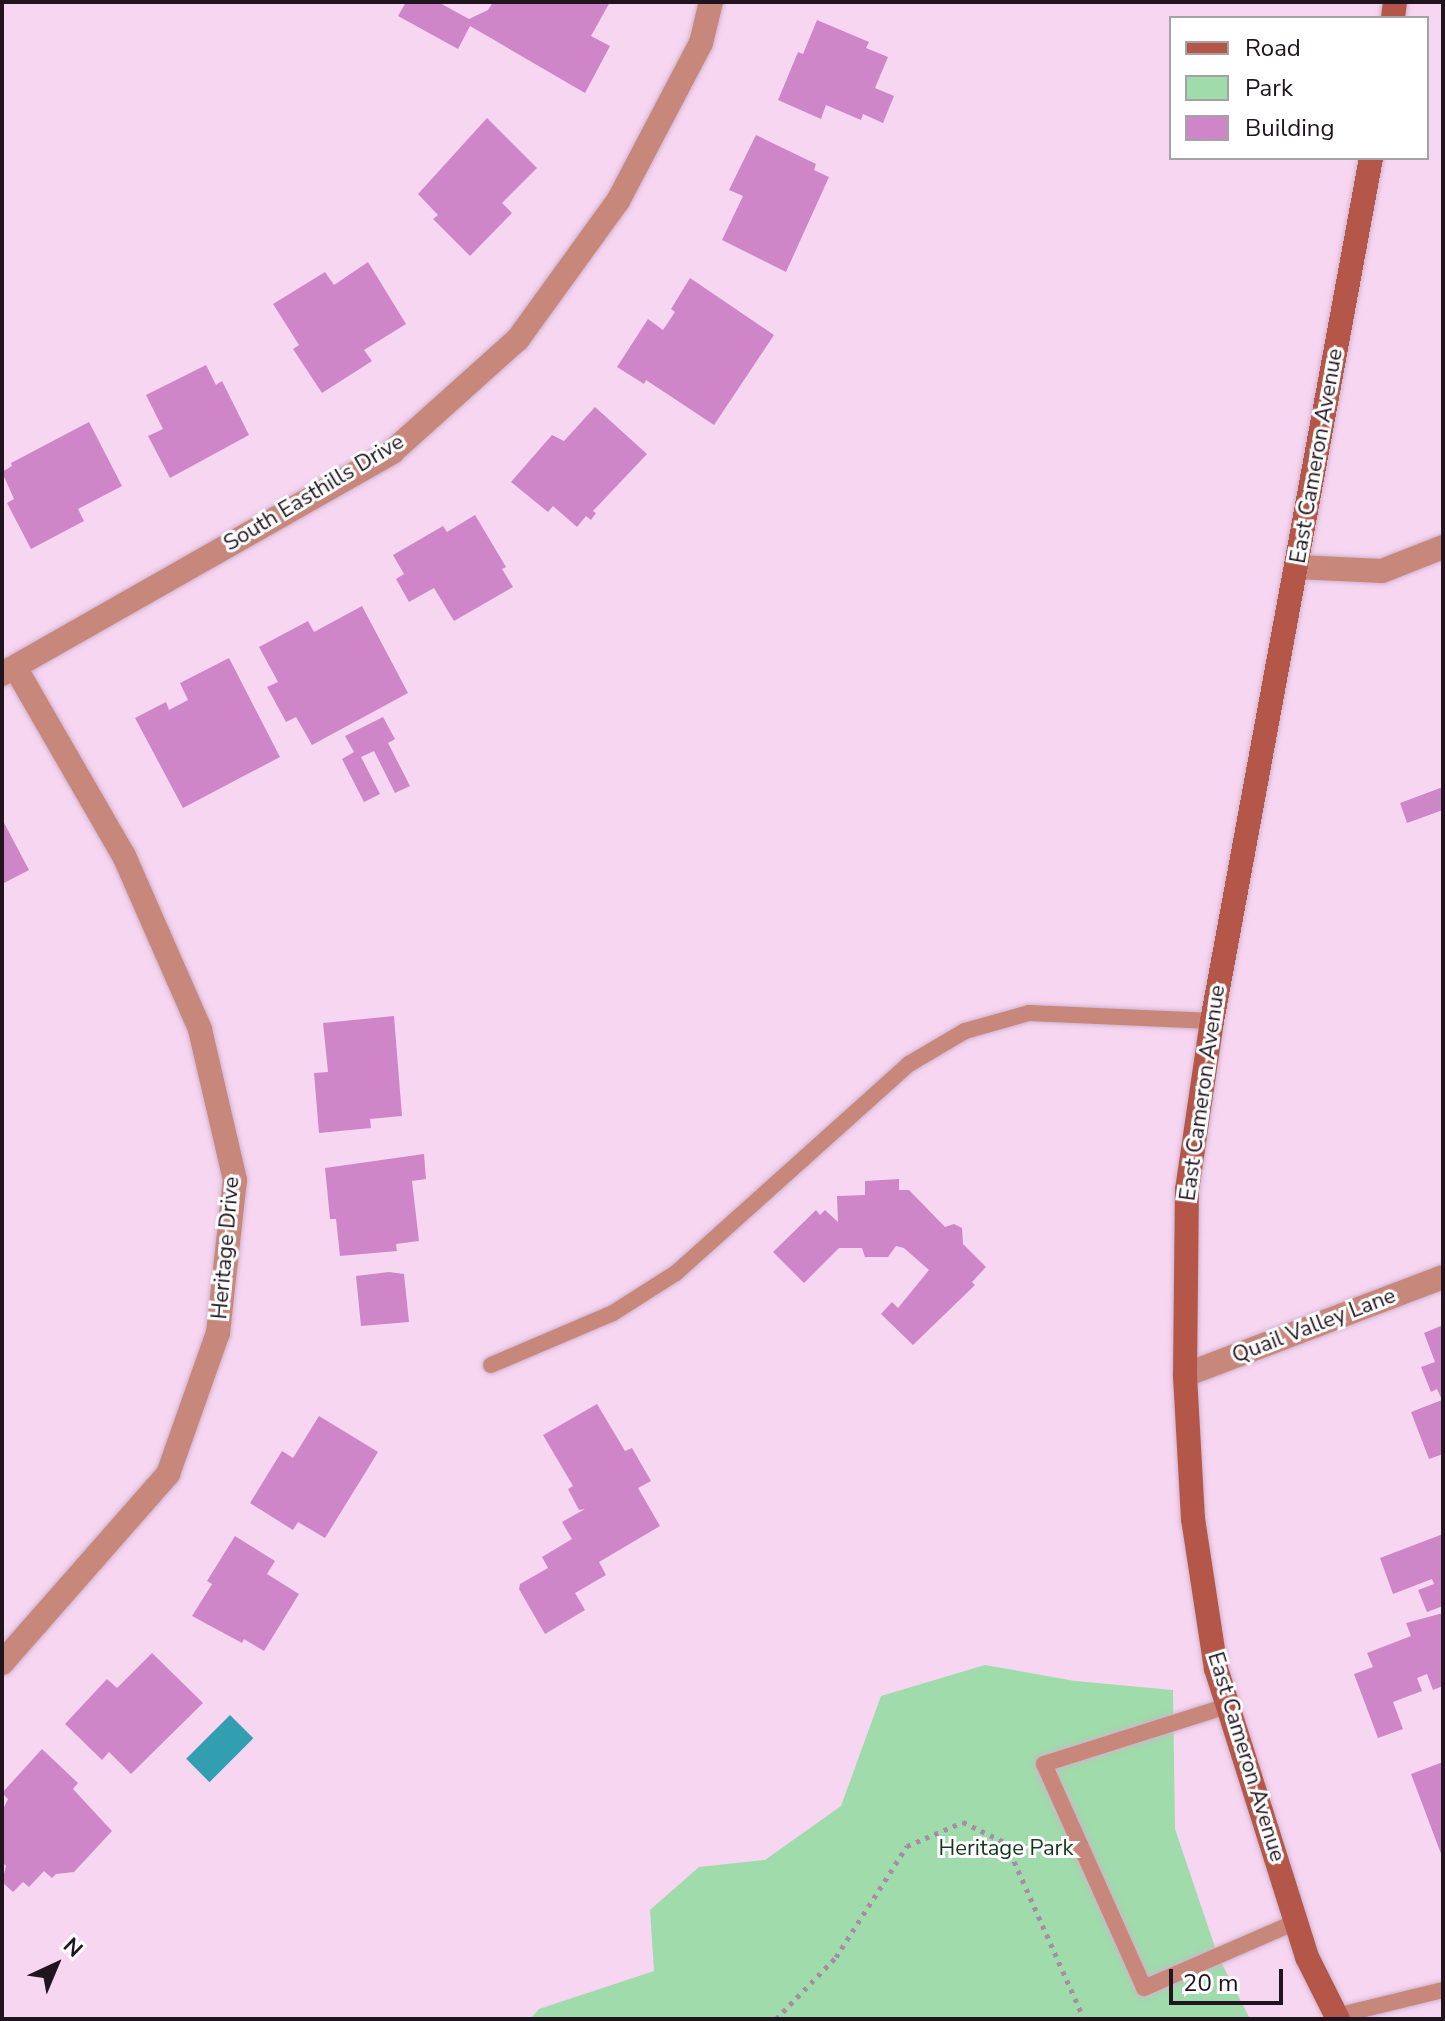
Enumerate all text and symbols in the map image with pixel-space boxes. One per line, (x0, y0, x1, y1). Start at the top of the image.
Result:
legend (1169, 16, 1429, 160)
text: Road (1245, 32, 1301, 64)
text: Park (1245, 72, 1293, 104)
text: Building (1245, 112, 1335, 144)
street label: East Cameron Avenue (1285, 346, 1349, 566)
street label: South Easthills Drive (219, 429, 409, 557)
street label: East Cameron Avenue (1175, 983, 1231, 1203)
street label: Heritage Drive (207, 1176, 245, 1320)
street label: Quail Valley Lane (1229, 1283, 1399, 1369)
street label: East Cameron Avenue (1202, 1649, 1290, 1865)
park label: Heritage Park (939, 1836, 1073, 1862)
north arrow (16, 1925, 96, 2005)
text: N (56, 1931, 89, 1964)
scale bar (1173, 1953, 1287, 2003)
text: 20 m (1183, 1967, 1239, 1999)

